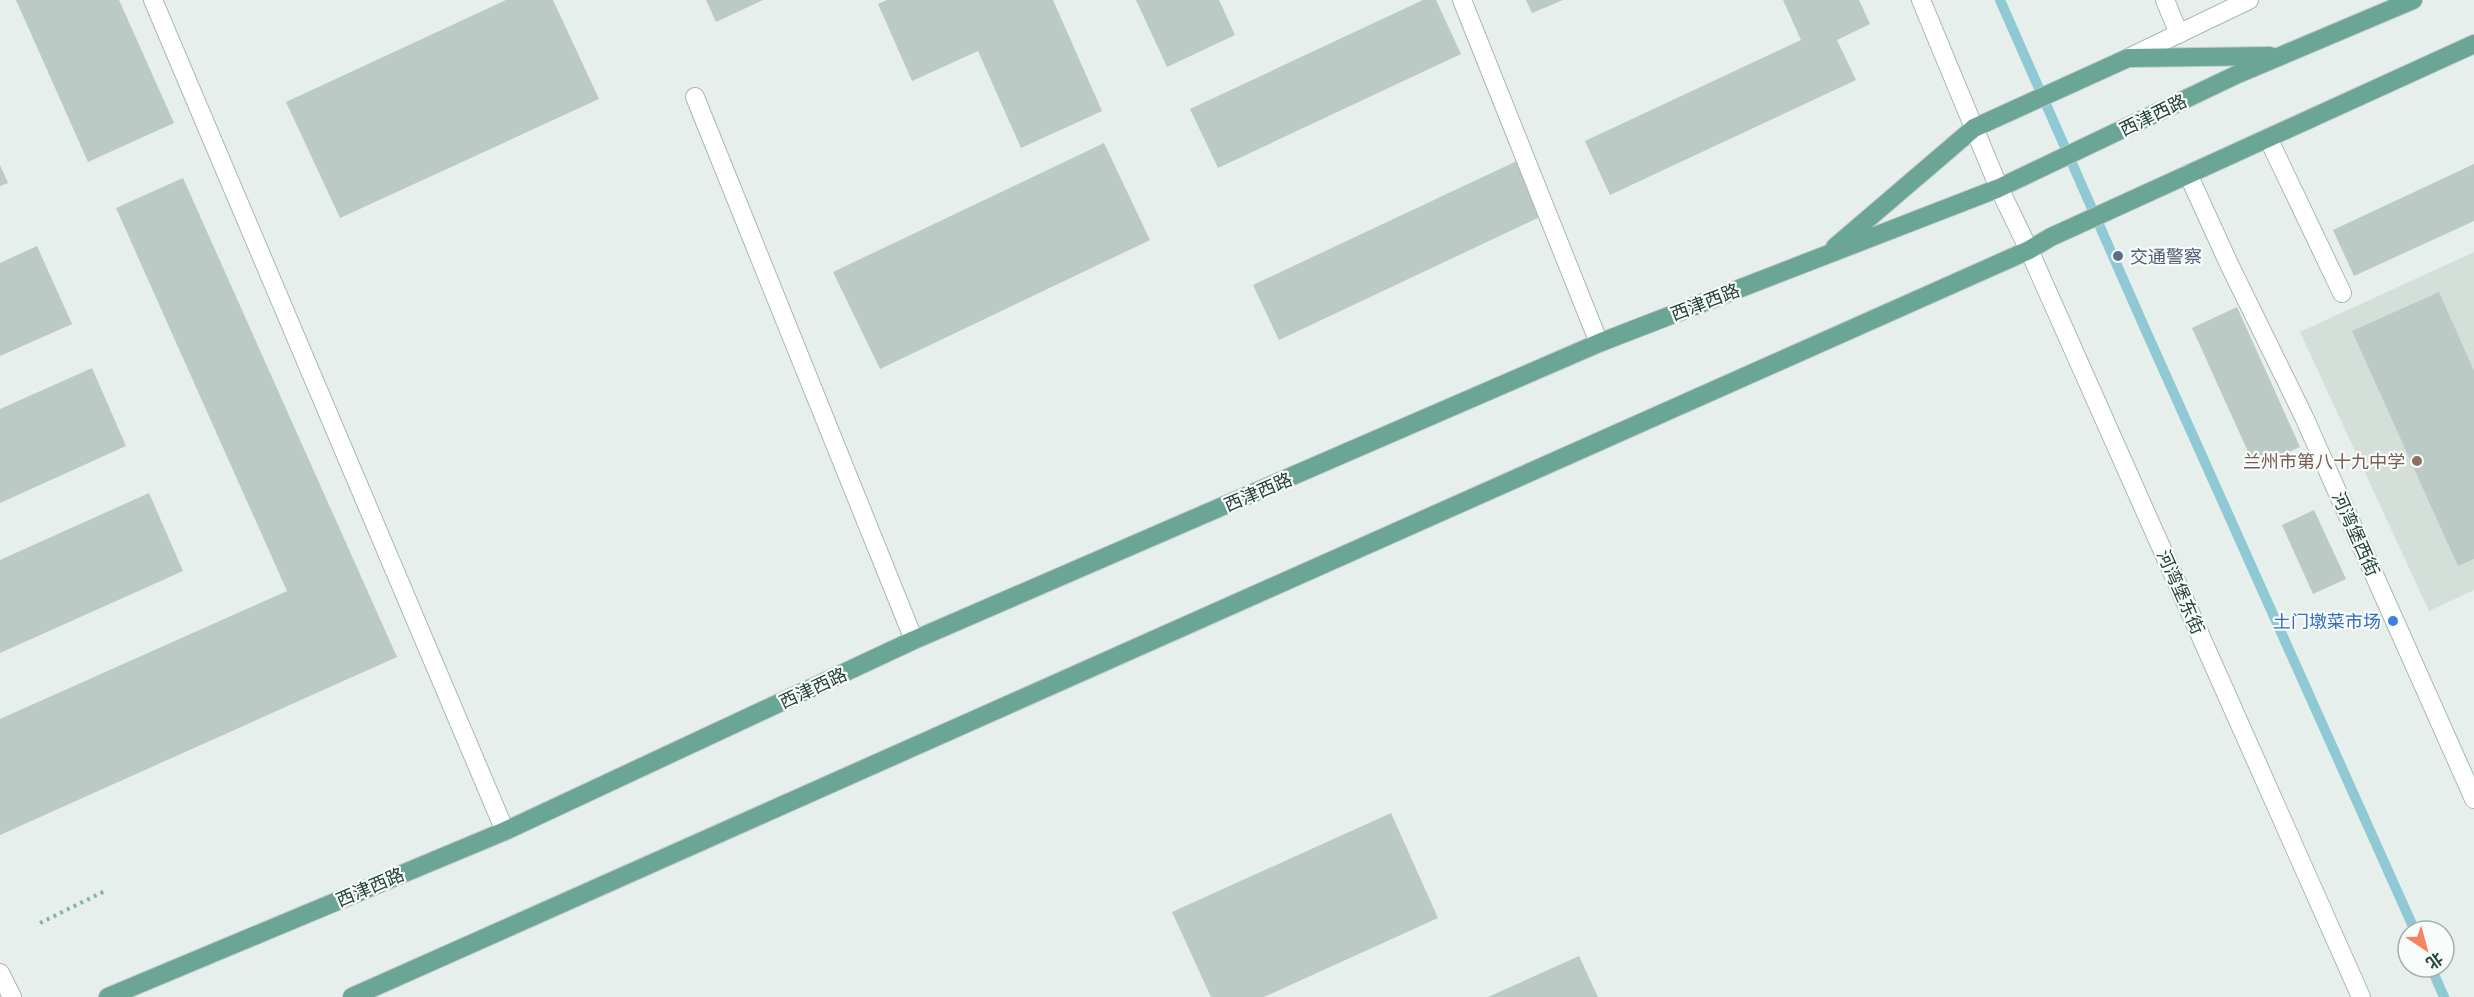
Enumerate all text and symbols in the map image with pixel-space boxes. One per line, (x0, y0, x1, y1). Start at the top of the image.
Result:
street label: 西津西路 (2116, 90, 2190, 140)
place label: 交通警察 (2130, 246, 2202, 267)
marker: 交通警察 (2111, 249, 2125, 263)
street label: 西津西路 (1668, 279, 1742, 325)
place label: 兰州市第八十九中学 (2243, 451, 2405, 472)
marker: 兰州市第八十九中学 (2410, 454, 2424, 468)
street label: 西津西路 (1221, 468, 1295, 516)
street label: 河湾堡西街 (2328, 489, 2384, 579)
street label: 河湾堡东街 (2153, 547, 2209, 637)
place label: 土门墩菜市场 (2273, 611, 2381, 632)
marker: 土门墩菜市场 (2386, 614, 2400, 628)
street label: 西津西路 (776, 663, 850, 713)
street label: 西津西路 (333, 863, 407, 911)
north arrow (2396, 919, 2456, 979)
text: 北 (2422, 948, 2447, 974)

